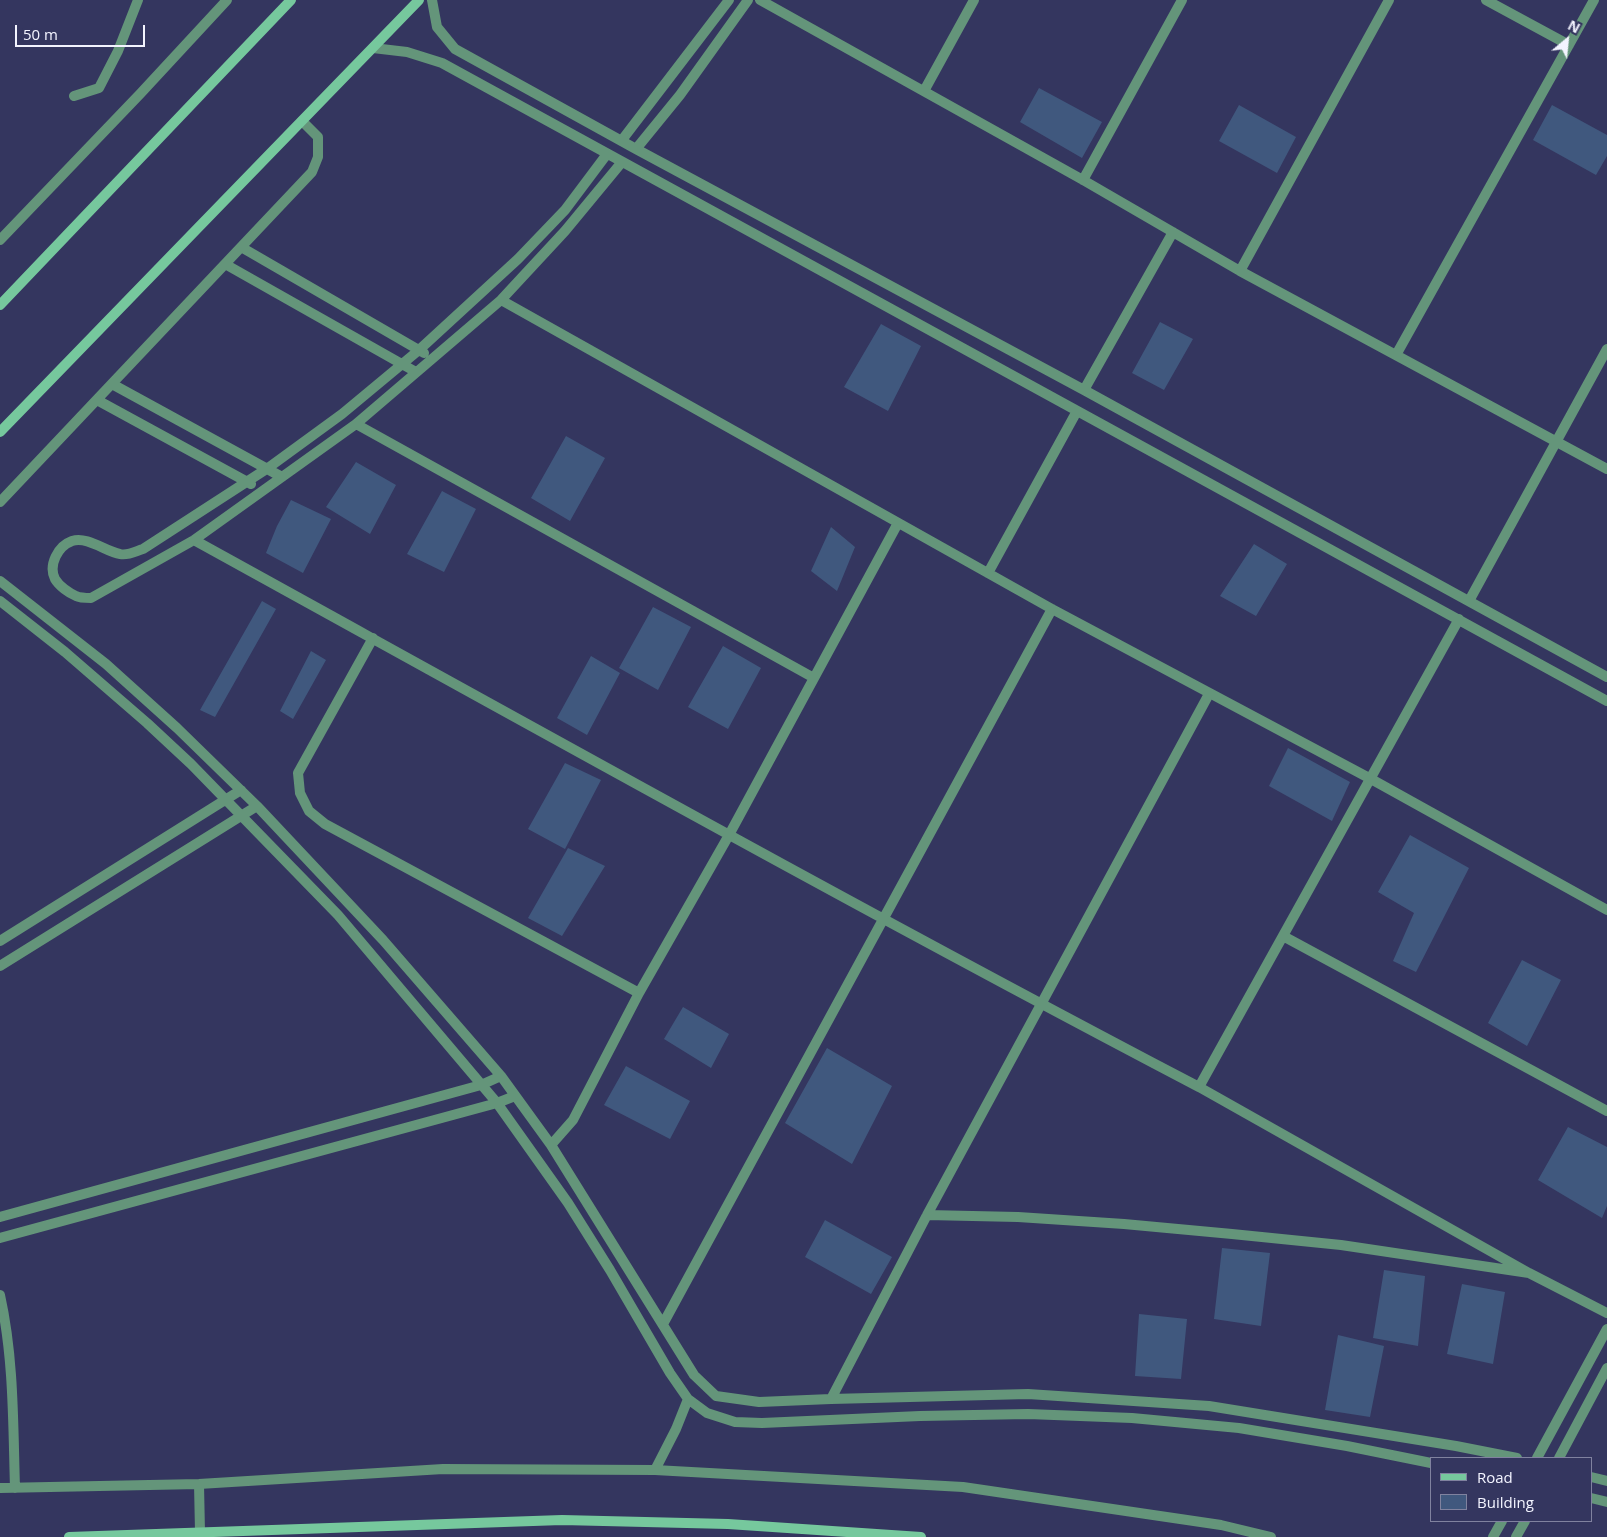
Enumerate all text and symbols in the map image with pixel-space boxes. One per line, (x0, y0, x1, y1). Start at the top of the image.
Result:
scale bar (18, 15, 148, 47)
north arrow (1542, 15, 1592, 65)
text: N (1565, 15, 1584, 37)
text: 50 m (23, 24, 58, 44)
legend (1430, 1457, 1592, 1522)
text: Road (1477, 1467, 1513, 1487)
text: Building (1477, 1492, 1534, 1512)

